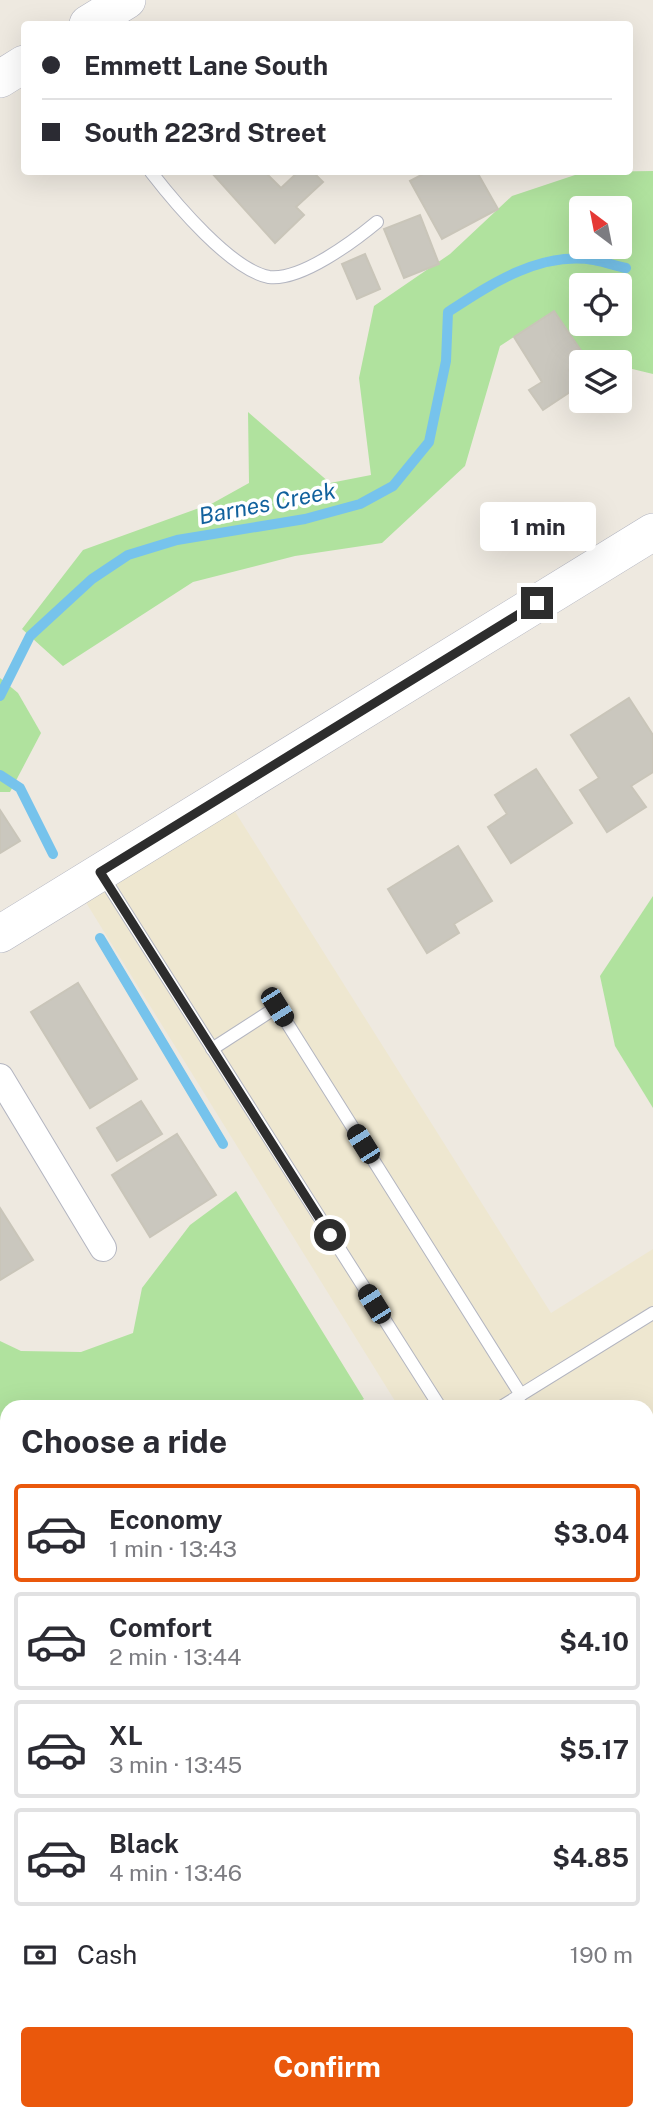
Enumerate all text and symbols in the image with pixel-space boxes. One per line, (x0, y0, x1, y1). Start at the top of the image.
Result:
text: Emmett Lane South (84, 50, 328, 81)
text: South 223rd Street (84, 117, 326, 148)
north arrow (569, 196, 632, 259)
map controls (569, 196, 632, 413)
button: locate (569, 273, 632, 336)
button: layers (569, 350, 632, 413)
water label: Barnes Creek (196, 476, 338, 530)
callout: 1 min (479, 502, 595, 550)
text: 1 min (510, 513, 566, 540)
route end (521, 587, 553, 619)
car (257, 984, 298, 1030)
car (343, 1121, 384, 1167)
route start (314, 1219, 346, 1251)
car (354, 1281, 395, 1327)
text: Choose a ride (21, 1423, 227, 1460)
icon: car (25, 1502, 88, 1565)
text: Economy (109, 1504, 222, 1535)
text: $3.04 (553, 1518, 629, 1549)
text: 1 min · 13:43 (109, 1535, 237, 1562)
icon: car (25, 1610, 88, 1673)
text: Comfort (109, 1612, 212, 1643)
text: $4.10 (559, 1626, 629, 1657)
text: 2 min · 13:44 (109, 1643, 241, 1670)
icon: car (25, 1718, 88, 1781)
text: XL (109, 1720, 143, 1751)
text: $5.17 (559, 1734, 629, 1765)
text: 3 min · 13:45 (109, 1751, 242, 1778)
icon: car (25, 1826, 88, 1889)
text: Black (109, 1828, 179, 1859)
text: $4.85 (552, 1842, 629, 1873)
text: 4 min · 13:46 (109, 1859, 242, 1886)
icon: cash (21, 1936, 59, 1974)
text: Cash (77, 1939, 137, 1970)
text: 190 m (570, 1941, 633, 1968)
button: Confirm (21, 2027, 633, 2107)

